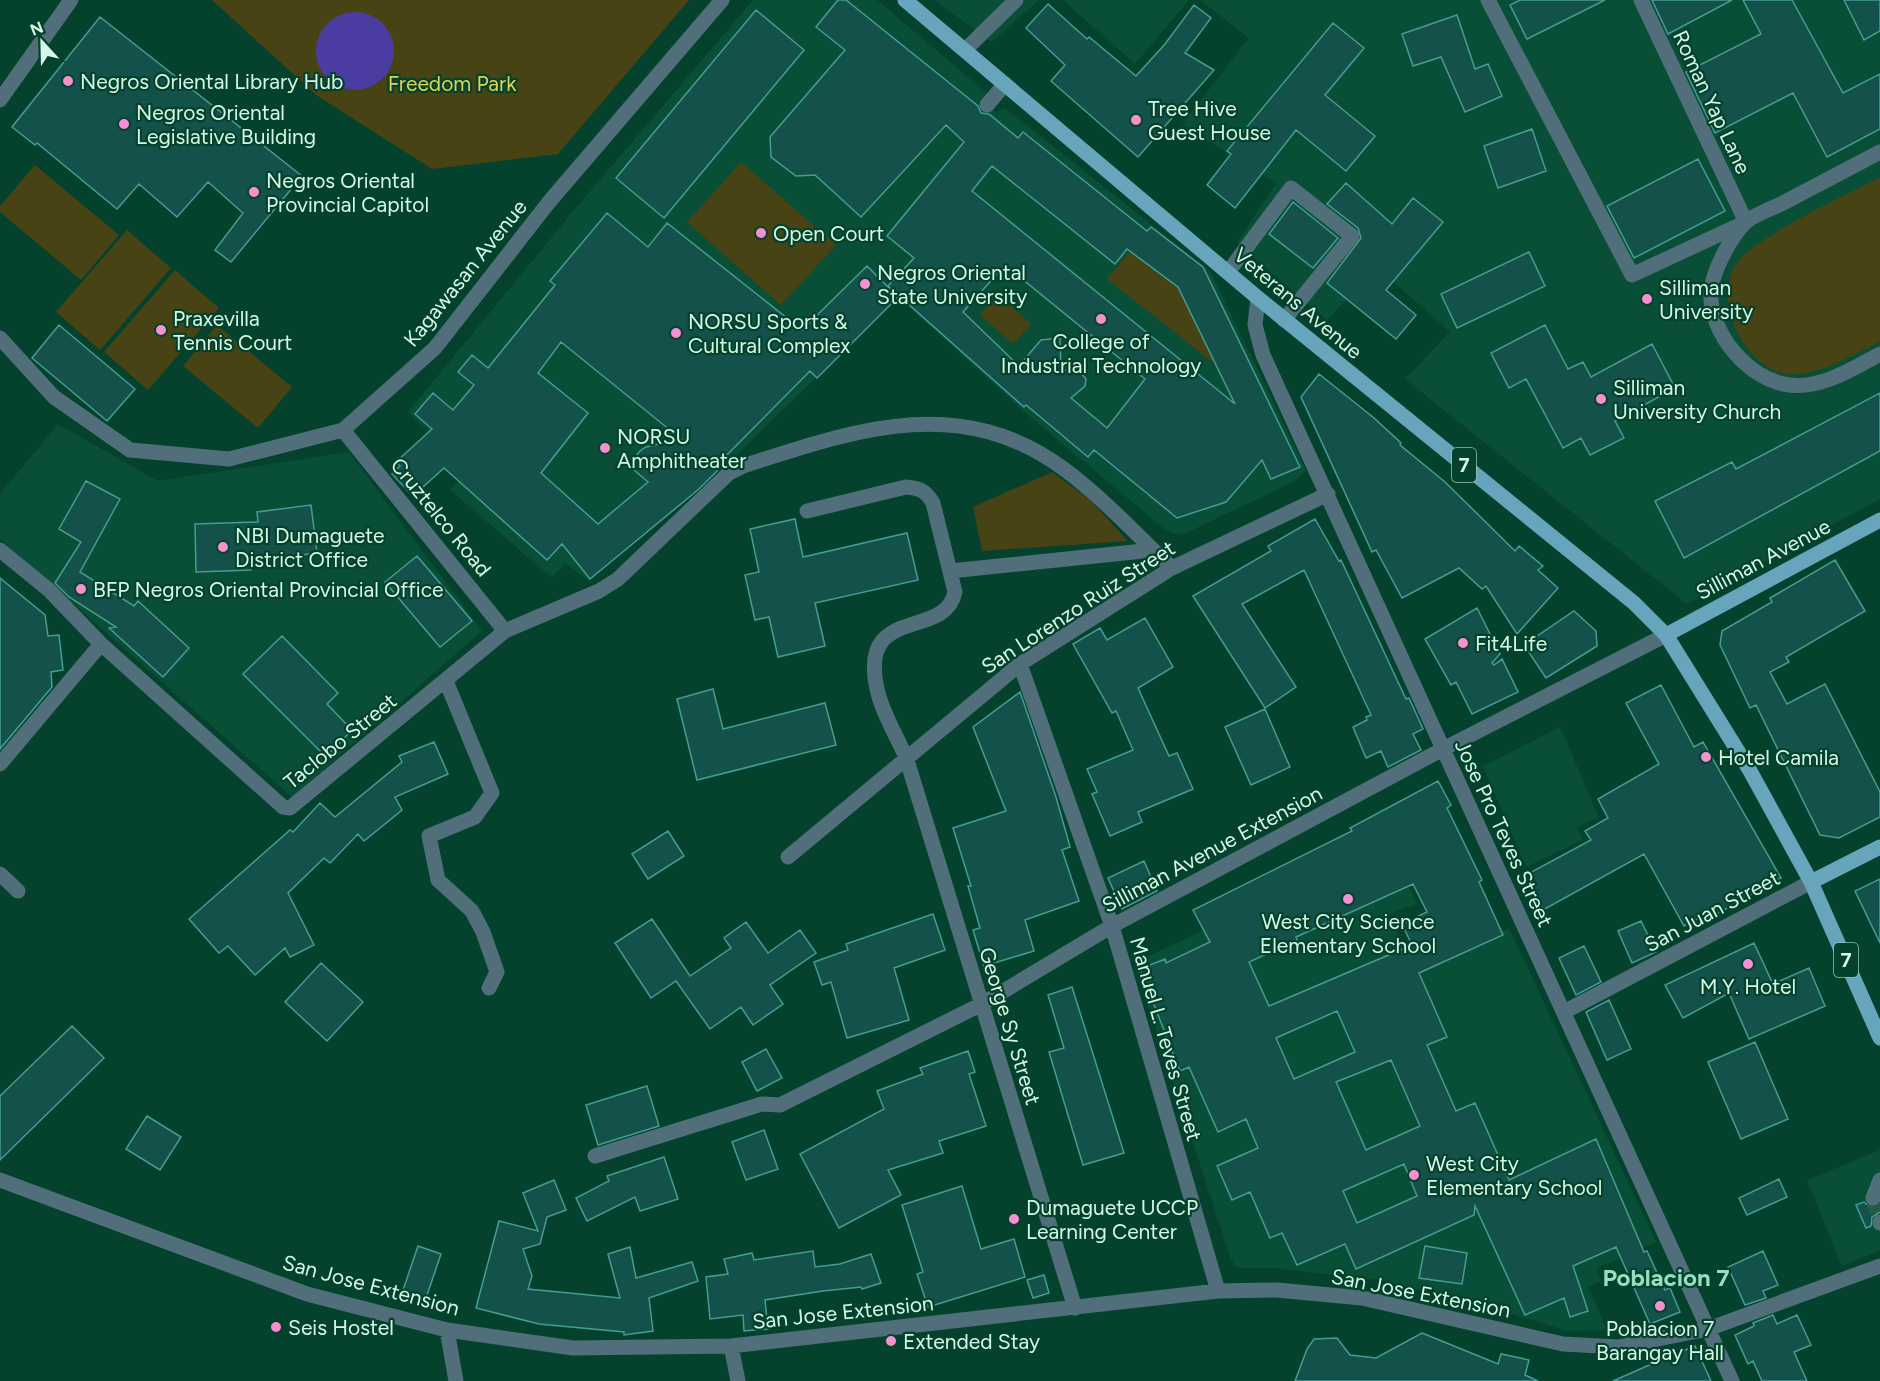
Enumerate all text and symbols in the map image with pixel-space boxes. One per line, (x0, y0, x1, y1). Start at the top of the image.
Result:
north arrow (12, 12, 72, 72)
text: N (27, 17, 46, 40)
street label: Roman Yap Lane (1668, 26, 1756, 178)
place label: Negros Oriental Library Hub (80, 69, 343, 94)
park label: Freedom Park (388, 71, 517, 96)
marker: Negros Oriental Library Hub (61, 74, 75, 88)
place label: Tree Hive Guest House (1148, 96, 1271, 145)
place label: Negros Oriental Legislative Building (136, 100, 316, 149)
marker: Tree Hive Guest House (1129, 113, 1143, 127)
marker: Negros Oriental Legislative Building (117, 117, 131, 131)
place label: Negros Oriental Provincial Capitol (266, 168, 429, 217)
marker: Negros Oriental Provincial Capitol (247, 185, 261, 199)
street label: Kagawasan Avenue (398, 195, 532, 351)
place label: Open Court (773, 221, 884, 246)
marker: Open Court (754, 226, 768, 240)
street label: Veterans Avenue (1229, 242, 1367, 364)
place label: Negros Oriental State University (877, 260, 1027, 309)
place label: Silliman University (1659, 275, 1753, 324)
marker: Negros Oriental State University (858, 277, 872, 291)
marker: Silliman University (1640, 292, 1654, 306)
place label: Praxevilla Tennis Court (173, 306, 292, 355)
place label: NORSU Sports & Cultural Complex (688, 309, 850, 358)
marker: College of Industrial Technology (1094, 312, 1108, 326)
marker: Praxevilla Tennis Court (154, 323, 168, 337)
marker: NORSU Sports & Cultural Complex (669, 326, 683, 340)
place label: College of Industrial Technology (1001, 329, 1201, 378)
place label: Silliman University Church (1613, 375, 1781, 424)
marker: Silliman University Church (1594, 392, 1608, 406)
place label: NORSU Amphitheater (617, 424, 746, 473)
marker: NORSU Amphitheater (598, 441, 612, 455)
road number: 7 (1452, 448, 1476, 482)
street label: Cruztelco Road (386, 453, 496, 581)
street label: Silliman Avenue (1692, 513, 1834, 605)
place label: NBI Dumaguete District Office (235, 523, 385, 572)
street label: San Lorenzo Ruiz Street (977, 535, 1179, 679)
marker: NBI Dumaguete District Office (216, 540, 230, 554)
place label: BFP Negros Oriental Provincial Office (93, 577, 444, 602)
marker: BFP Negros Oriental Provincial Office (74, 582, 88, 596)
place label: Fit4Life (1475, 631, 1547, 656)
marker: Fit4Life (1456, 636, 1470, 650)
street label: Taclobo Street (279, 688, 401, 794)
street label: Jose Pro Teves Street (1450, 736, 1558, 930)
place label: Hotel Camila (1718, 745, 1839, 770)
marker: Hotel Camila (1699, 750, 1713, 764)
street label: Silliman Avenue Extension (1098, 780, 1326, 918)
street label: San Juan Street (1640, 865, 1784, 957)
marker: West City Science Elementary School (1341, 892, 1355, 906)
place label: West City Science Elementary School (1260, 909, 1436, 958)
street label: Manuel L. Teves Street (1125, 934, 1207, 1144)
road number: 7 (1834, 943, 1858, 977)
street label: George Sy Street (974, 944, 1046, 1108)
marker: M.Y. Hotel (1741, 957, 1755, 971)
place label: M.Y. Hotel (1700, 974, 1796, 999)
place label: West City Elementary School (1426, 1151, 1602, 1200)
marker: West City Elementary School (1407, 1168, 1421, 1182)
place label: Dumaguete UCCP Learning Center (1026, 1195, 1198, 1244)
marker: Dumaguete UCCP Learning Center (1007, 1212, 1021, 1226)
street label: San Jose Extension (280, 1249, 462, 1321)
street label: San Jose Extension (1329, 1263, 1513, 1323)
district label: Poblacion 7 (1602, 1263, 1730, 1292)
street label: San Jose Extension (751, 1290, 935, 1334)
marker: Poblacion 7 Barangay Hall (1653, 1299, 1667, 1313)
place label: Seis Hostel (288, 1315, 394, 1340)
place label: Poblacion 7 Barangay Hall (1596, 1316, 1724, 1365)
marker: Seis Hostel (269, 1320, 283, 1334)
place label: Extended Stay (903, 1329, 1040, 1354)
marker: Extended Stay (884, 1334, 898, 1348)

